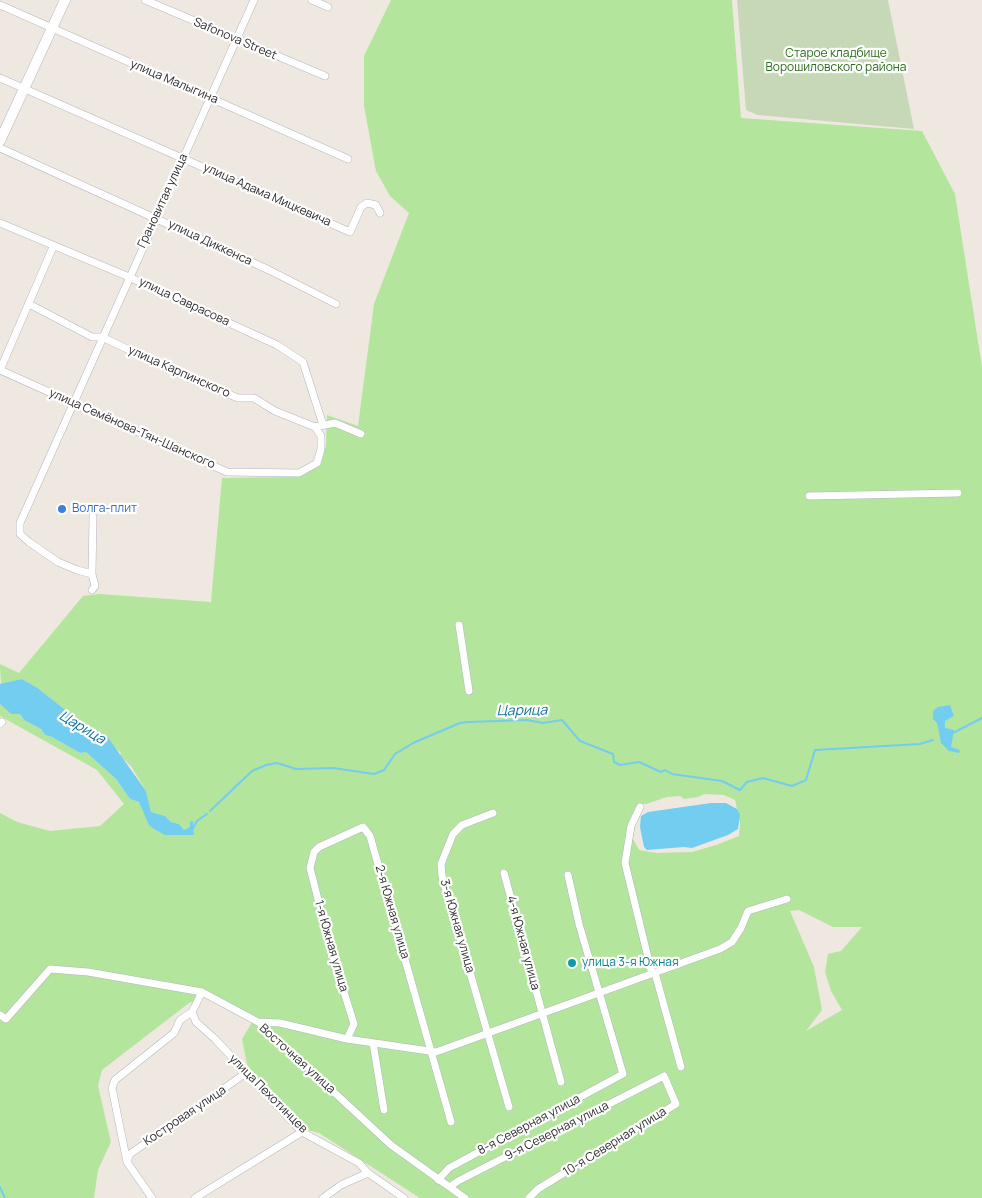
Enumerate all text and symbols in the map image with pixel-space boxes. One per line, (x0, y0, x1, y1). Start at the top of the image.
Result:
street label: Safonova Street (191, 15, 279, 63)
park label: Старое кладбище Ворошиловского района (766, 47, 906, 75)
street label: улица Малыгина (128, 57, 220, 107)
street label: Грановитая улица (135, 152, 191, 250)
street label: улица Адама Мицкевича (201, 160, 333, 230)
street label: улица Диккенса (166, 217, 254, 269)
street label: улица Саврасова (136, 275, 232, 329)
street label: улица Карпинского (126, 343, 232, 401)
street label: улица Семёнова-Тян-Шанского (47, 386, 217, 472)
place label: Волга-плит (72, 502, 137, 516)
marker: Волга-плит (56, 503, 68, 515)
water label: Царица (497, 702, 547, 720)
water label: Царица (56, 708, 108, 748)
street label: 2-я Южная улица (372, 864, 412, 960)
street label: 3-я Южная улица (437, 878, 477, 974)
street label: 4-я Южная улица (503, 894, 543, 992)
street label: 1-я Южная улица (311, 899, 351, 993)
place label: улица 3-я Южная (582, 956, 679, 970)
marker: улица 3-я Южная (566, 957, 578, 969)
street label: Восточная улица (256, 1021, 338, 1097)
street label: улица Пехотинцев (226, 1052, 310, 1136)
street label: Костровая улица (141, 1083, 229, 1149)
street label: 8-я Северная улица (475, 1092, 583, 1158)
street label: 9-я Северная улица (503, 1099, 611, 1163)
street label: 10-я Северная улица (561, 1104, 669, 1180)

